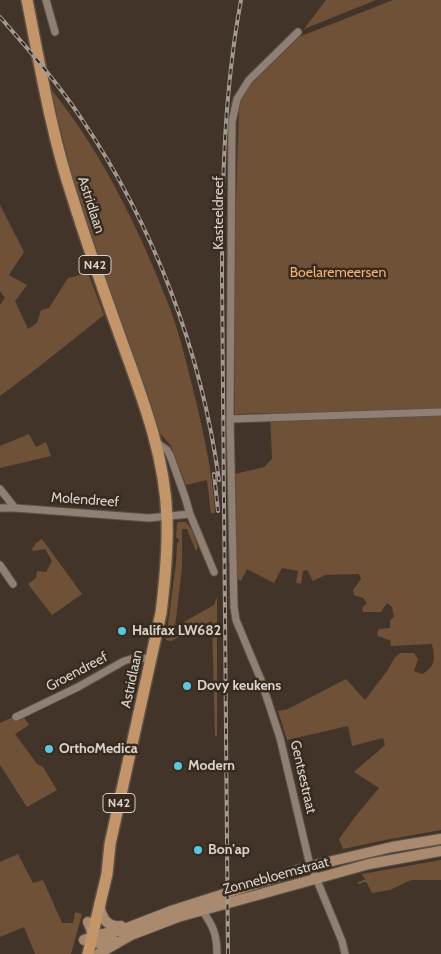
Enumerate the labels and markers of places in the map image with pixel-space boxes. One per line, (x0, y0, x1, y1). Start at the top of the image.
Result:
place label: Halifax LW682 (132, 623, 221, 639)
marker: Halifax LW682 (116, 625, 128, 637)
place label: Dovy keukens (197, 678, 281, 694)
marker: Dovy keukens (181, 680, 193, 692)
place label: OrthoMedica (59, 741, 138, 757)
marker: OrthoMedica (43, 743, 55, 755)
place label: Modern (188, 758, 235, 774)
marker: Modern (172, 760, 184, 772)
place label: Bon'ap (208, 842, 250, 858)
marker: Bon'ap (192, 844, 204, 856)

